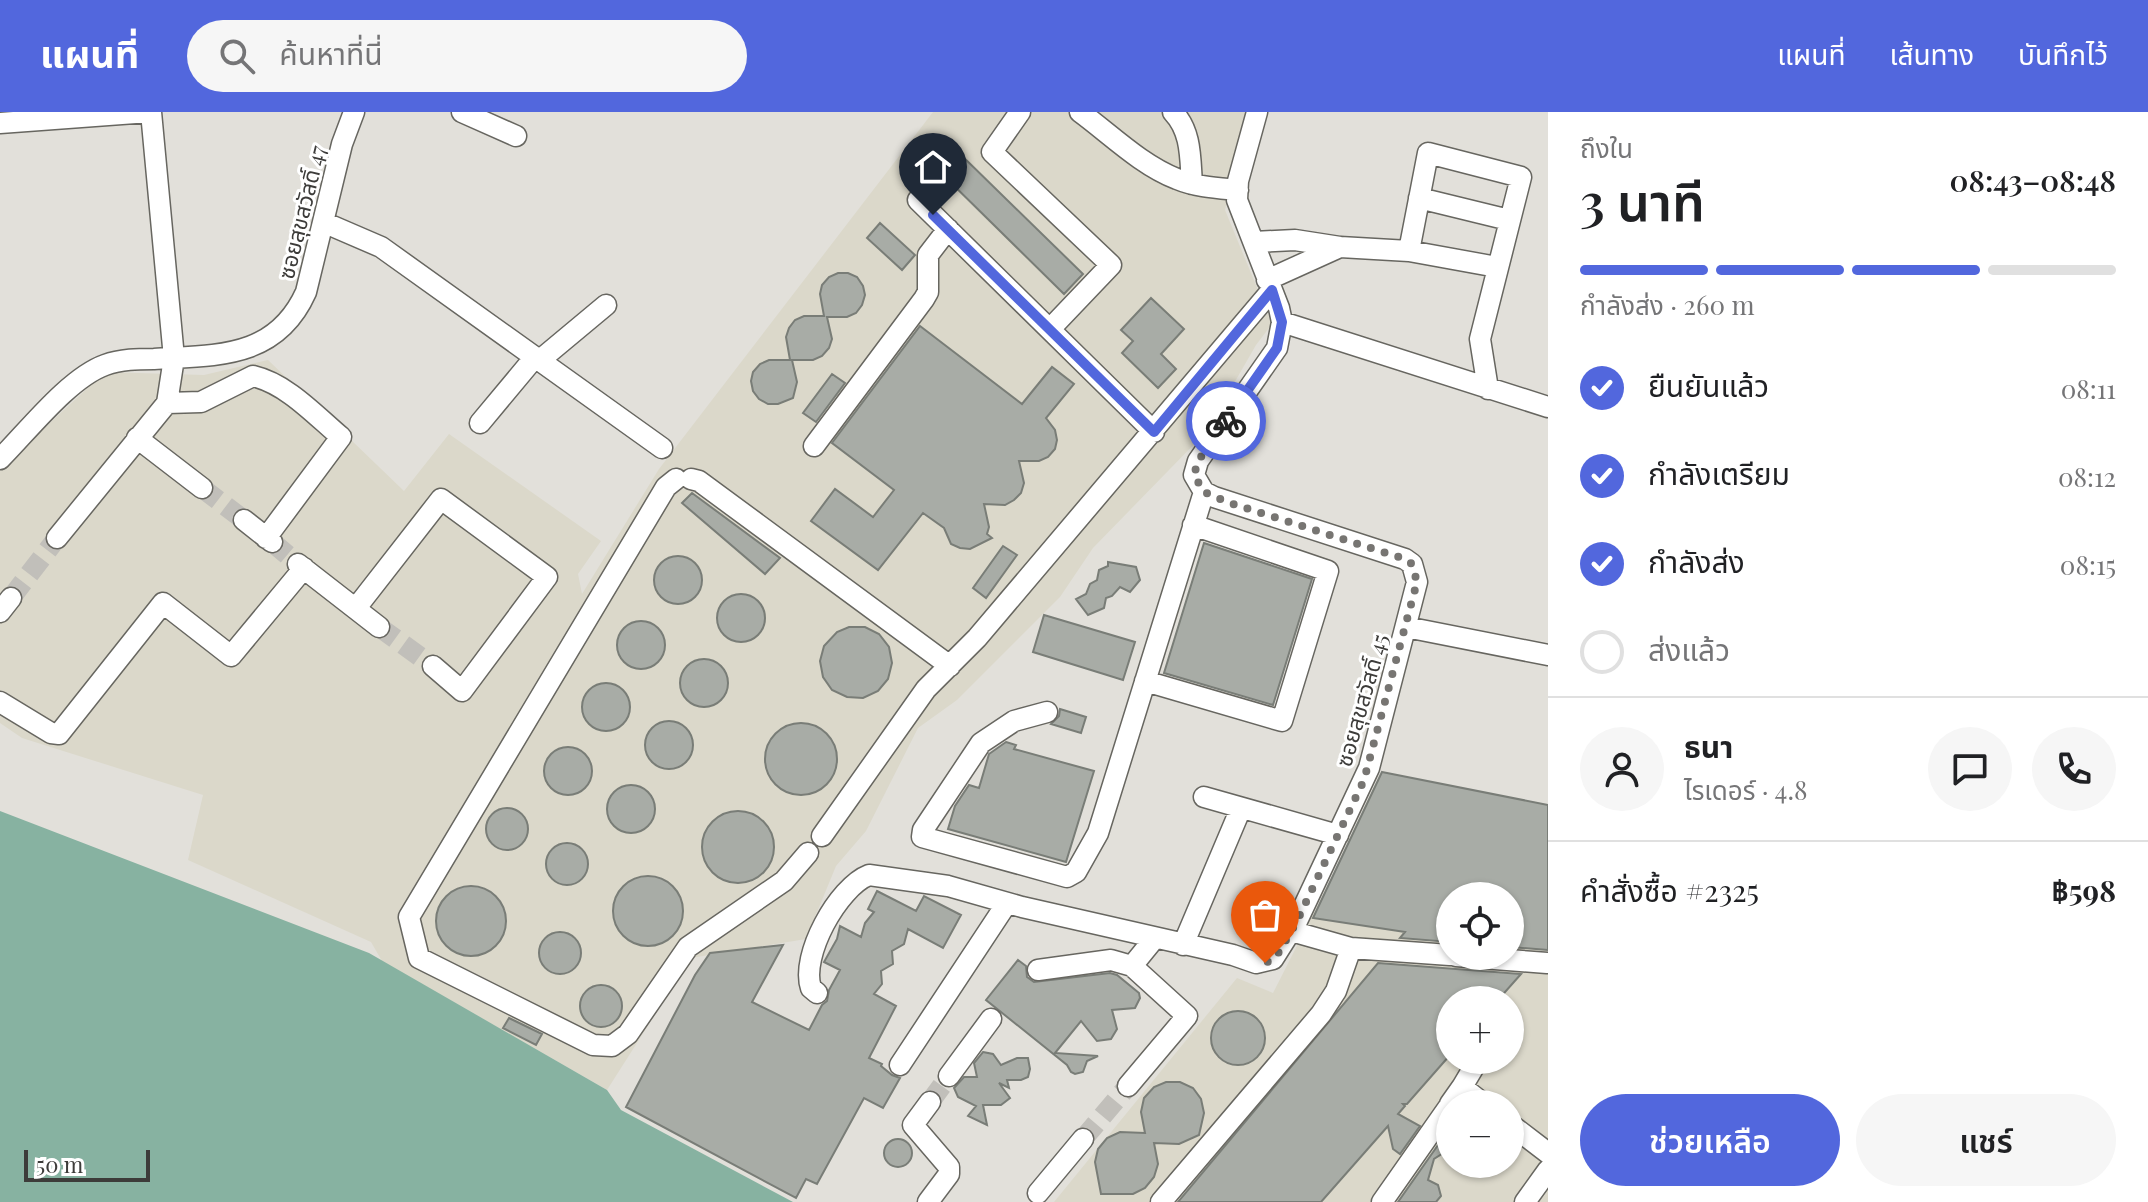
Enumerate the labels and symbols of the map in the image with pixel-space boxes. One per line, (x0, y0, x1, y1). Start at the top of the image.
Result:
pin (899, 133, 967, 215)
street label: ซอยสุขสวัสดิ์ 47 (270, 142, 332, 282)
courier (1186, 381, 1266, 461)
street label: ซอยสุขสวัสดิ์ 45 (1328, 630, 1394, 770)
pin (1231, 881, 1299, 963)
scale bar (24, 1146, 150, 1182)

